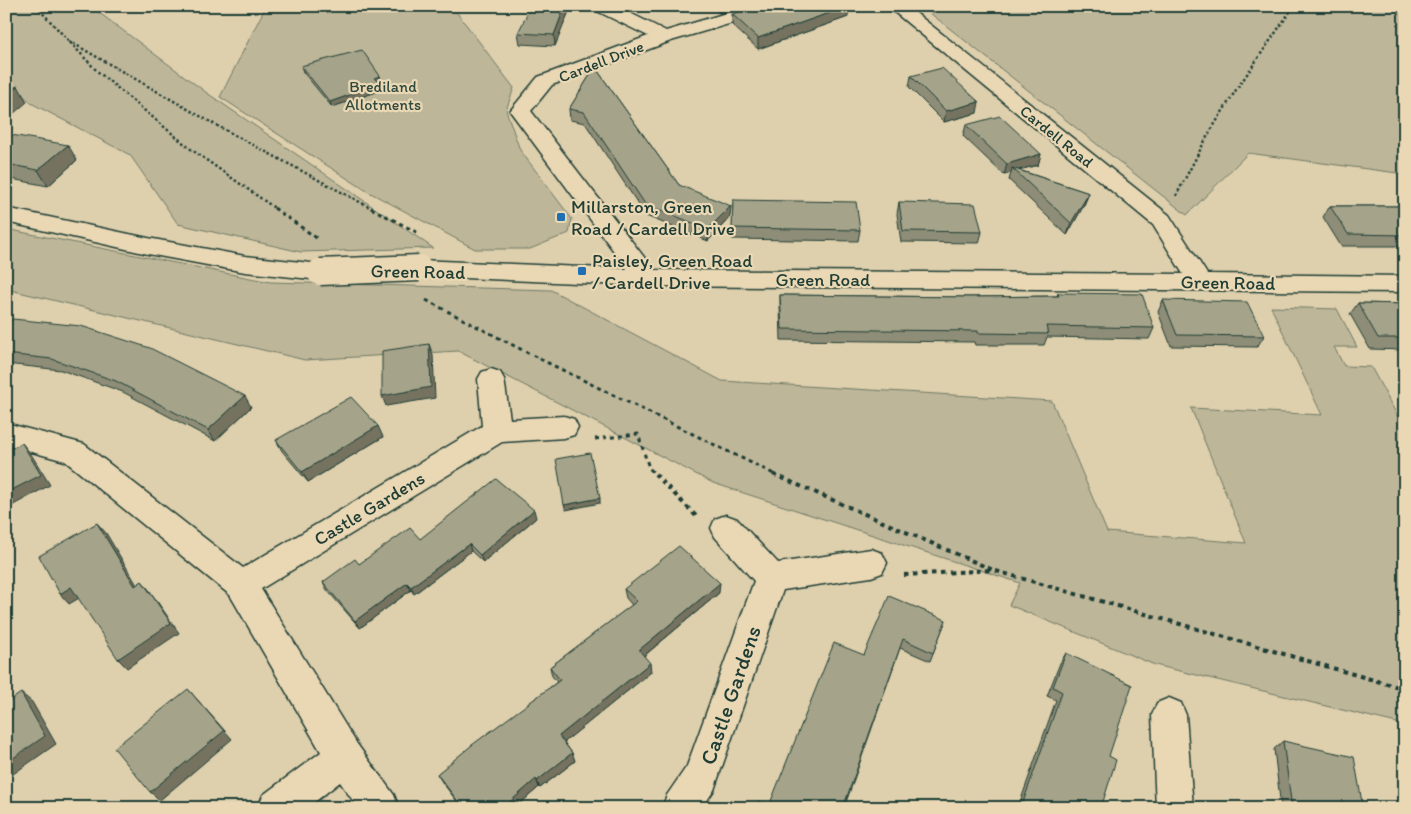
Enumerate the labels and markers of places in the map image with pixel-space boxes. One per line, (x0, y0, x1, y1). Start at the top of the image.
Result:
place label: Millarston, Green Road / Cardell Drive (571, 195, 735, 240)
marker: Millarston, Green Road / Cardell Drive (555, 211, 567, 223)
place label: Paisley, Green Road / Cardell Drive (592, 249, 753, 294)
marker: Paisley, Green Road / Cardell Drive (576, 265, 588, 277)

